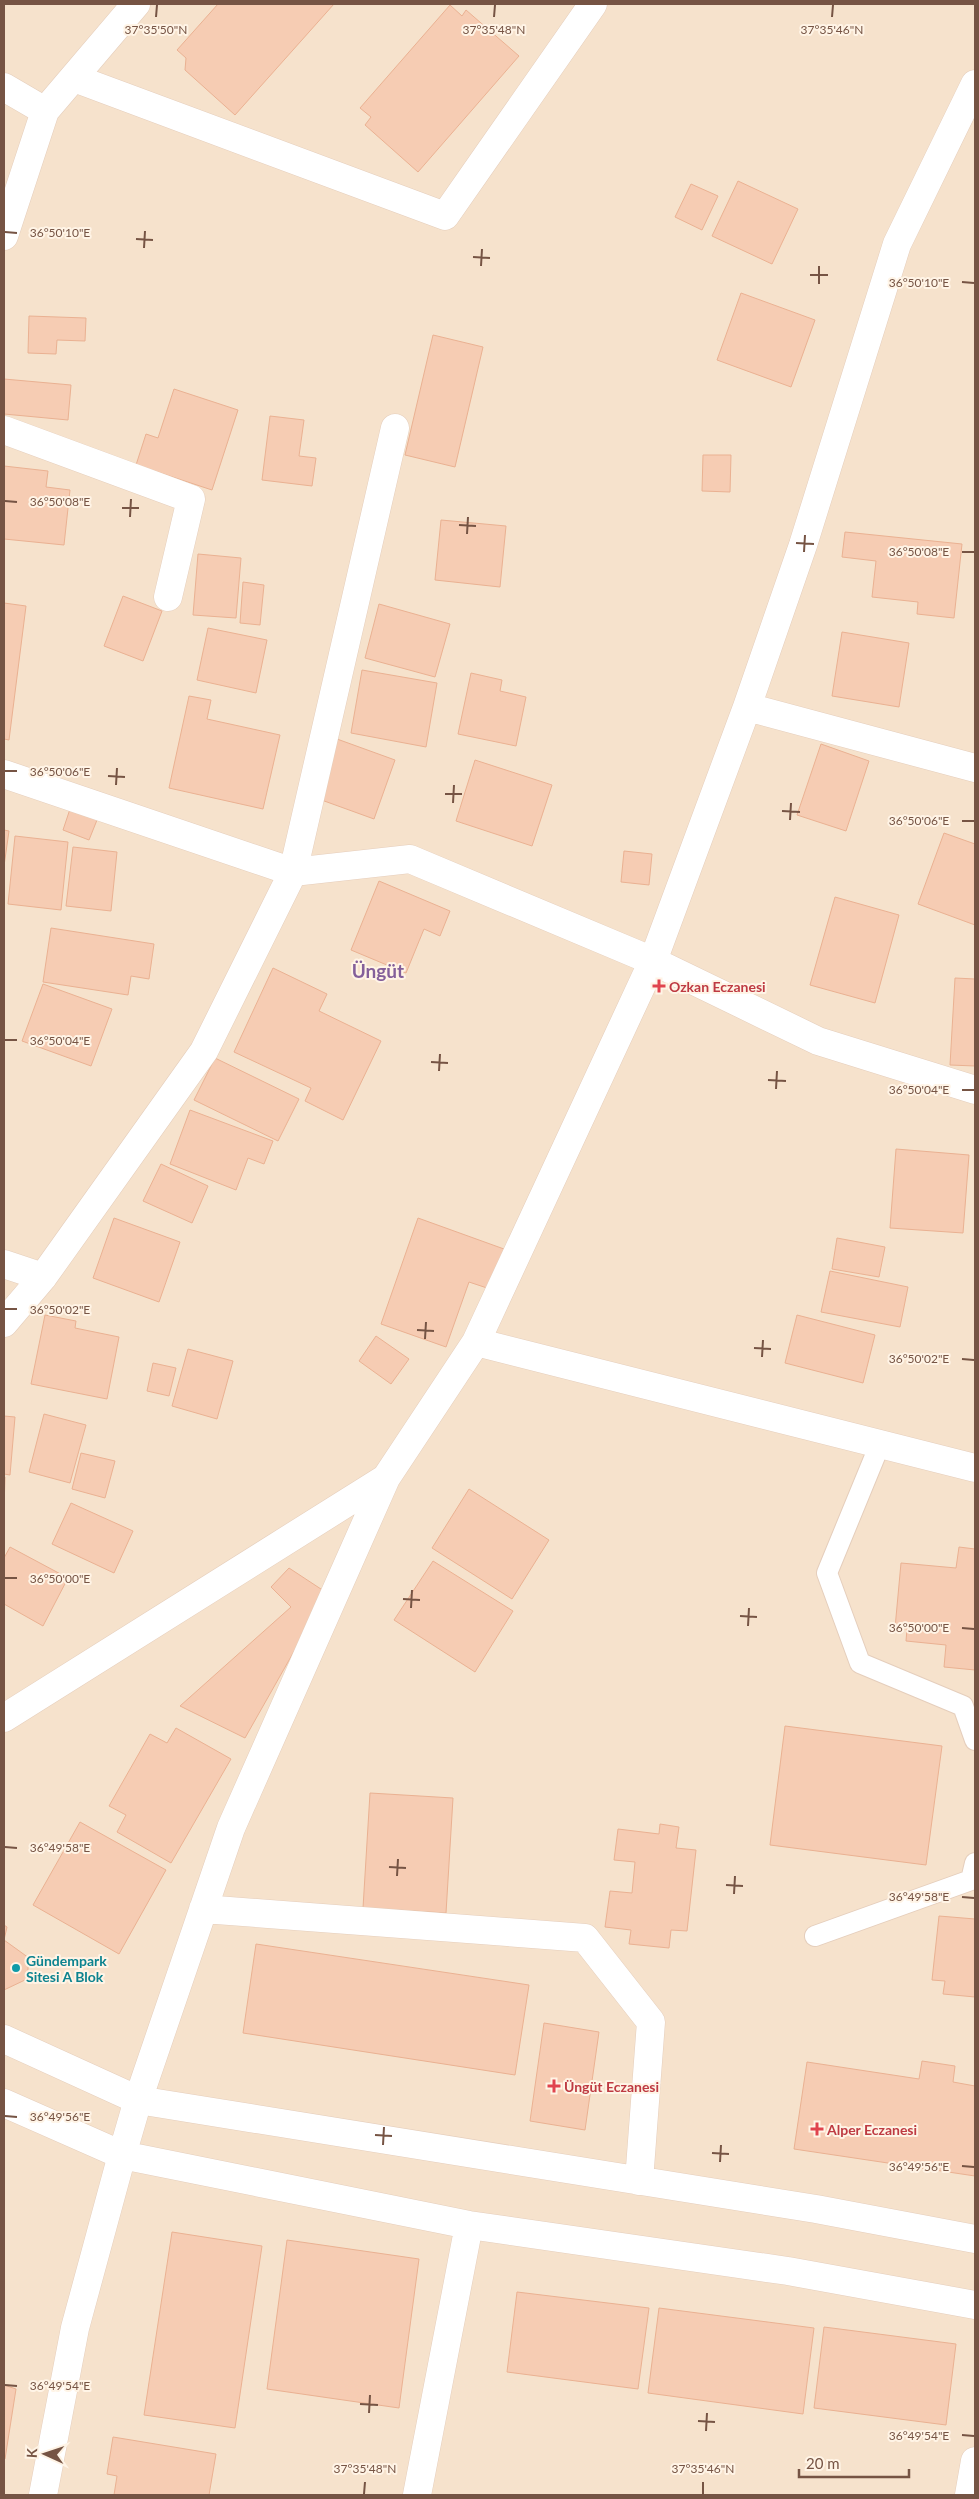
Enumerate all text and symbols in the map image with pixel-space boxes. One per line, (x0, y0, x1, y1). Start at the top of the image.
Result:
text: 37°35'50"N (125, 22, 187, 37)
text: 37°35'48"N (463, 22, 525, 37)
text: 37°35'46"N (801, 22, 863, 37)
text: 36°50'10"E (30, 225, 90, 240)
text: 36°50'10"E (889, 275, 949, 290)
text: 36°50'08"E (30, 494, 90, 509)
text: 36°50'08"E (889, 544, 949, 559)
text: 36°50'06"E (30, 764, 90, 779)
text: 36°50'06"E (889, 813, 949, 828)
district label: Üngüt (352, 959, 404, 982)
place label: Ozkan Eczanesi (669, 978, 766, 995)
marker: Ozkan Eczanesi (653, 980, 665, 992)
text: 36°50'04"E (30, 1033, 90, 1048)
text: 36°50'04"E (889, 1082, 949, 1097)
text: 36°50'02"E (30, 1302, 90, 1317)
text: 36°50'02"E (889, 1351, 949, 1366)
text: 36°50'00"E (30, 1571, 90, 1586)
text: 36°50'00"E (889, 1620, 949, 1635)
text: 36°49'58"E (30, 1840, 90, 1855)
text: 36°49'58"E (889, 1889, 949, 1904)
place label: Gündempark Sitesi A Blok (26, 1952, 107, 1985)
marker: Gündempark Sitesi A Blok (10, 1962, 22, 1974)
place label: Üngüt Eczanesi (564, 2078, 659, 2095)
marker: Üngüt Eczanesi (548, 2080, 560, 2092)
text: 36°49'56"E (30, 2109, 90, 2124)
place label: Alper Eczanesi (826, 2121, 917, 2138)
marker: Alper Eczanesi (811, 2123, 823, 2135)
text: 36°49'56"E (889, 2159, 949, 2174)
text: 36°49'54"E (30, 2378, 90, 2393)
text: 36°49'54"E (889, 2428, 949, 2443)
north arrow (20, 2429, 70, 2479)
scale bar (799, 2446, 909, 2478)
text: K (23, 2448, 40, 2459)
text: 20 m (806, 2454, 840, 2472)
text: 37°35'48"N (334, 2461, 396, 2476)
text: 37°35'46"N (672, 2461, 734, 2476)

